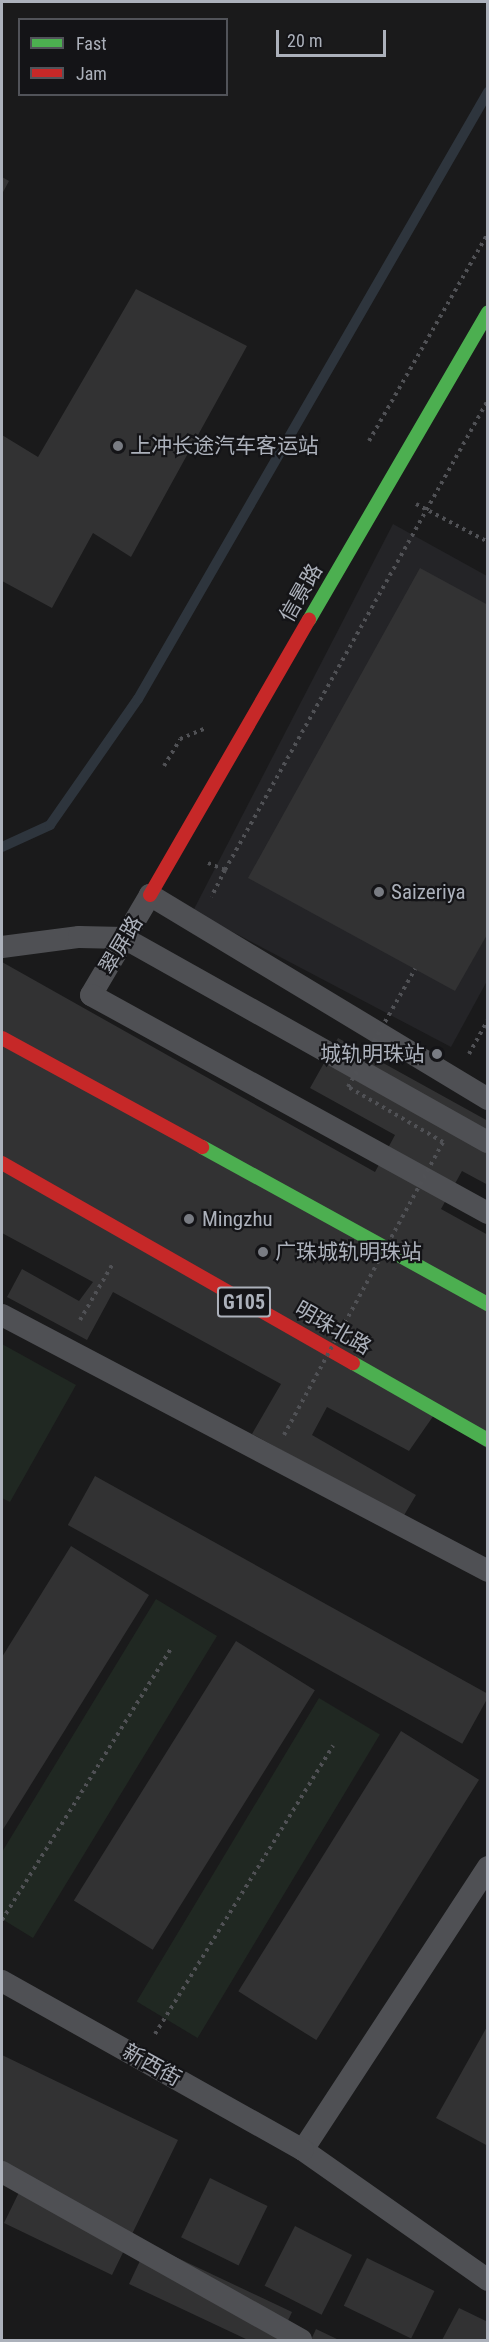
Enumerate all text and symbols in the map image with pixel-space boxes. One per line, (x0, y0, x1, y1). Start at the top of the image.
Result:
legend (18, 18, 228, 96)
scale bar (279, 18, 388, 56)
text: 20 m (287, 30, 322, 51)
text: Fast (76, 33, 107, 54)
text: Jam (76, 63, 107, 84)
place label: 上冲长途汽车客运站 (130, 433, 319, 459)
marker: 上冲长途汽车客运站 (111, 439, 125, 453)
street label: 信景路 (274, 559, 328, 627)
place label: Saizeriya (391, 879, 466, 905)
marker: Saizeriya (372, 885, 386, 899)
street label: 翠屏路 (94, 912, 148, 978)
place label: 城轨明珠站 (320, 1041, 425, 1067)
marker: 城轨明珠站 (430, 1047, 444, 1061)
place label: Mingzhu (202, 1206, 273, 1232)
marker: Mingzhu (180, 1210, 198, 1228)
place label: 广珠城轨明珠站 (275, 1239, 422, 1265)
marker: 广珠城轨明珠站 (256, 1245, 270, 1259)
road number: G105 (216, 1285, 272, 1319)
street label: 明珠北路 (290, 1296, 376, 1360)
street label: 新西街 (118, 2039, 186, 2091)

